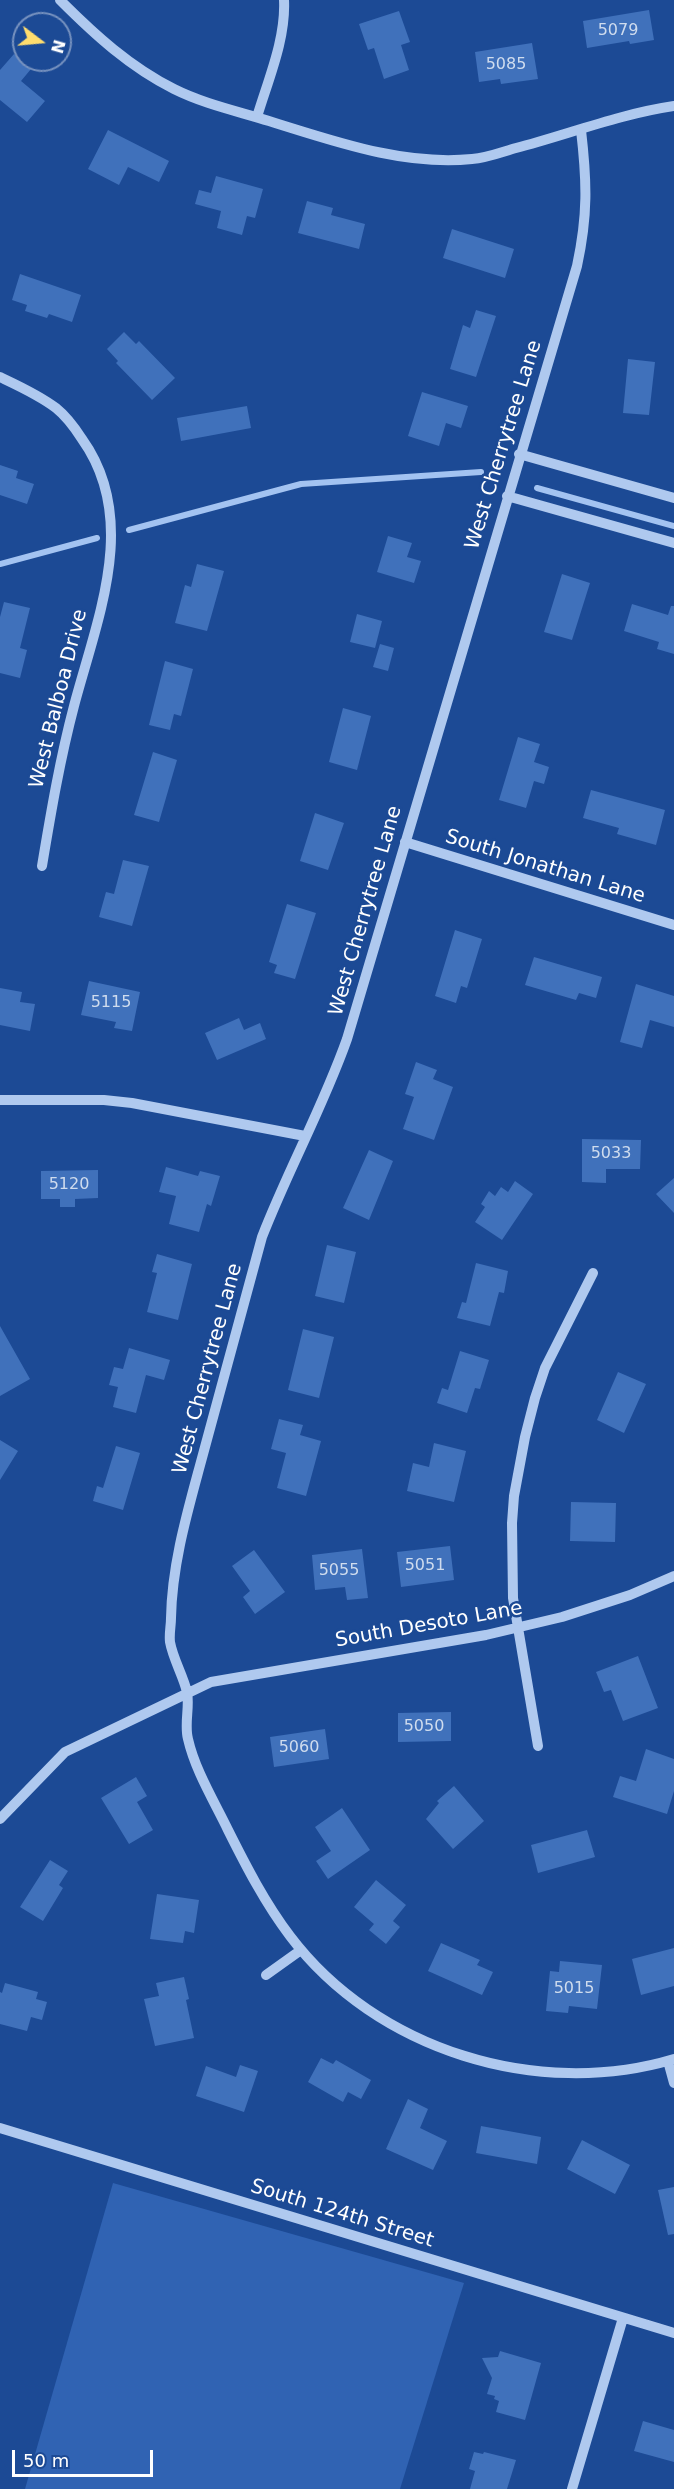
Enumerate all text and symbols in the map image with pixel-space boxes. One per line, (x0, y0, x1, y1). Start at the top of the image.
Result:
north arrow (12, 12, 72, 72)
house number: 5079 (598, 21, 638, 41)
text: N (47, 37, 69, 56)
house number: 5085 (486, 55, 526, 75)
street label: West Cherrytree Lane (461, 338, 547, 552)
street label: West Balboa Drive (25, 607, 93, 791)
street label: West Cherrytree Lane (325, 803, 407, 1019)
street label: South Jonathan Lane (442, 825, 648, 909)
house number: 5115 (91, 993, 131, 1013)
house number: 5033 (591, 1144, 631, 1164)
house number: 5120 (49, 1175, 89, 1195)
street label: West Cherrytree Lane (168, 1261, 248, 1477)
house number: 5051 (405, 1556, 445, 1576)
house number: 5055 (319, 1561, 359, 1581)
street label: South Desoto Lane (334, 1597, 524, 1653)
house number: 5050 (404, 1717, 444, 1737)
house number: 5060 (279, 1738, 319, 1758)
house number: 5015 (554, 1979, 594, 1999)
street label: South 124th Street (247, 2175, 437, 2253)
scale bar (15, 2438, 156, 2476)
text: 50 m (23, 2450, 69, 2471)

